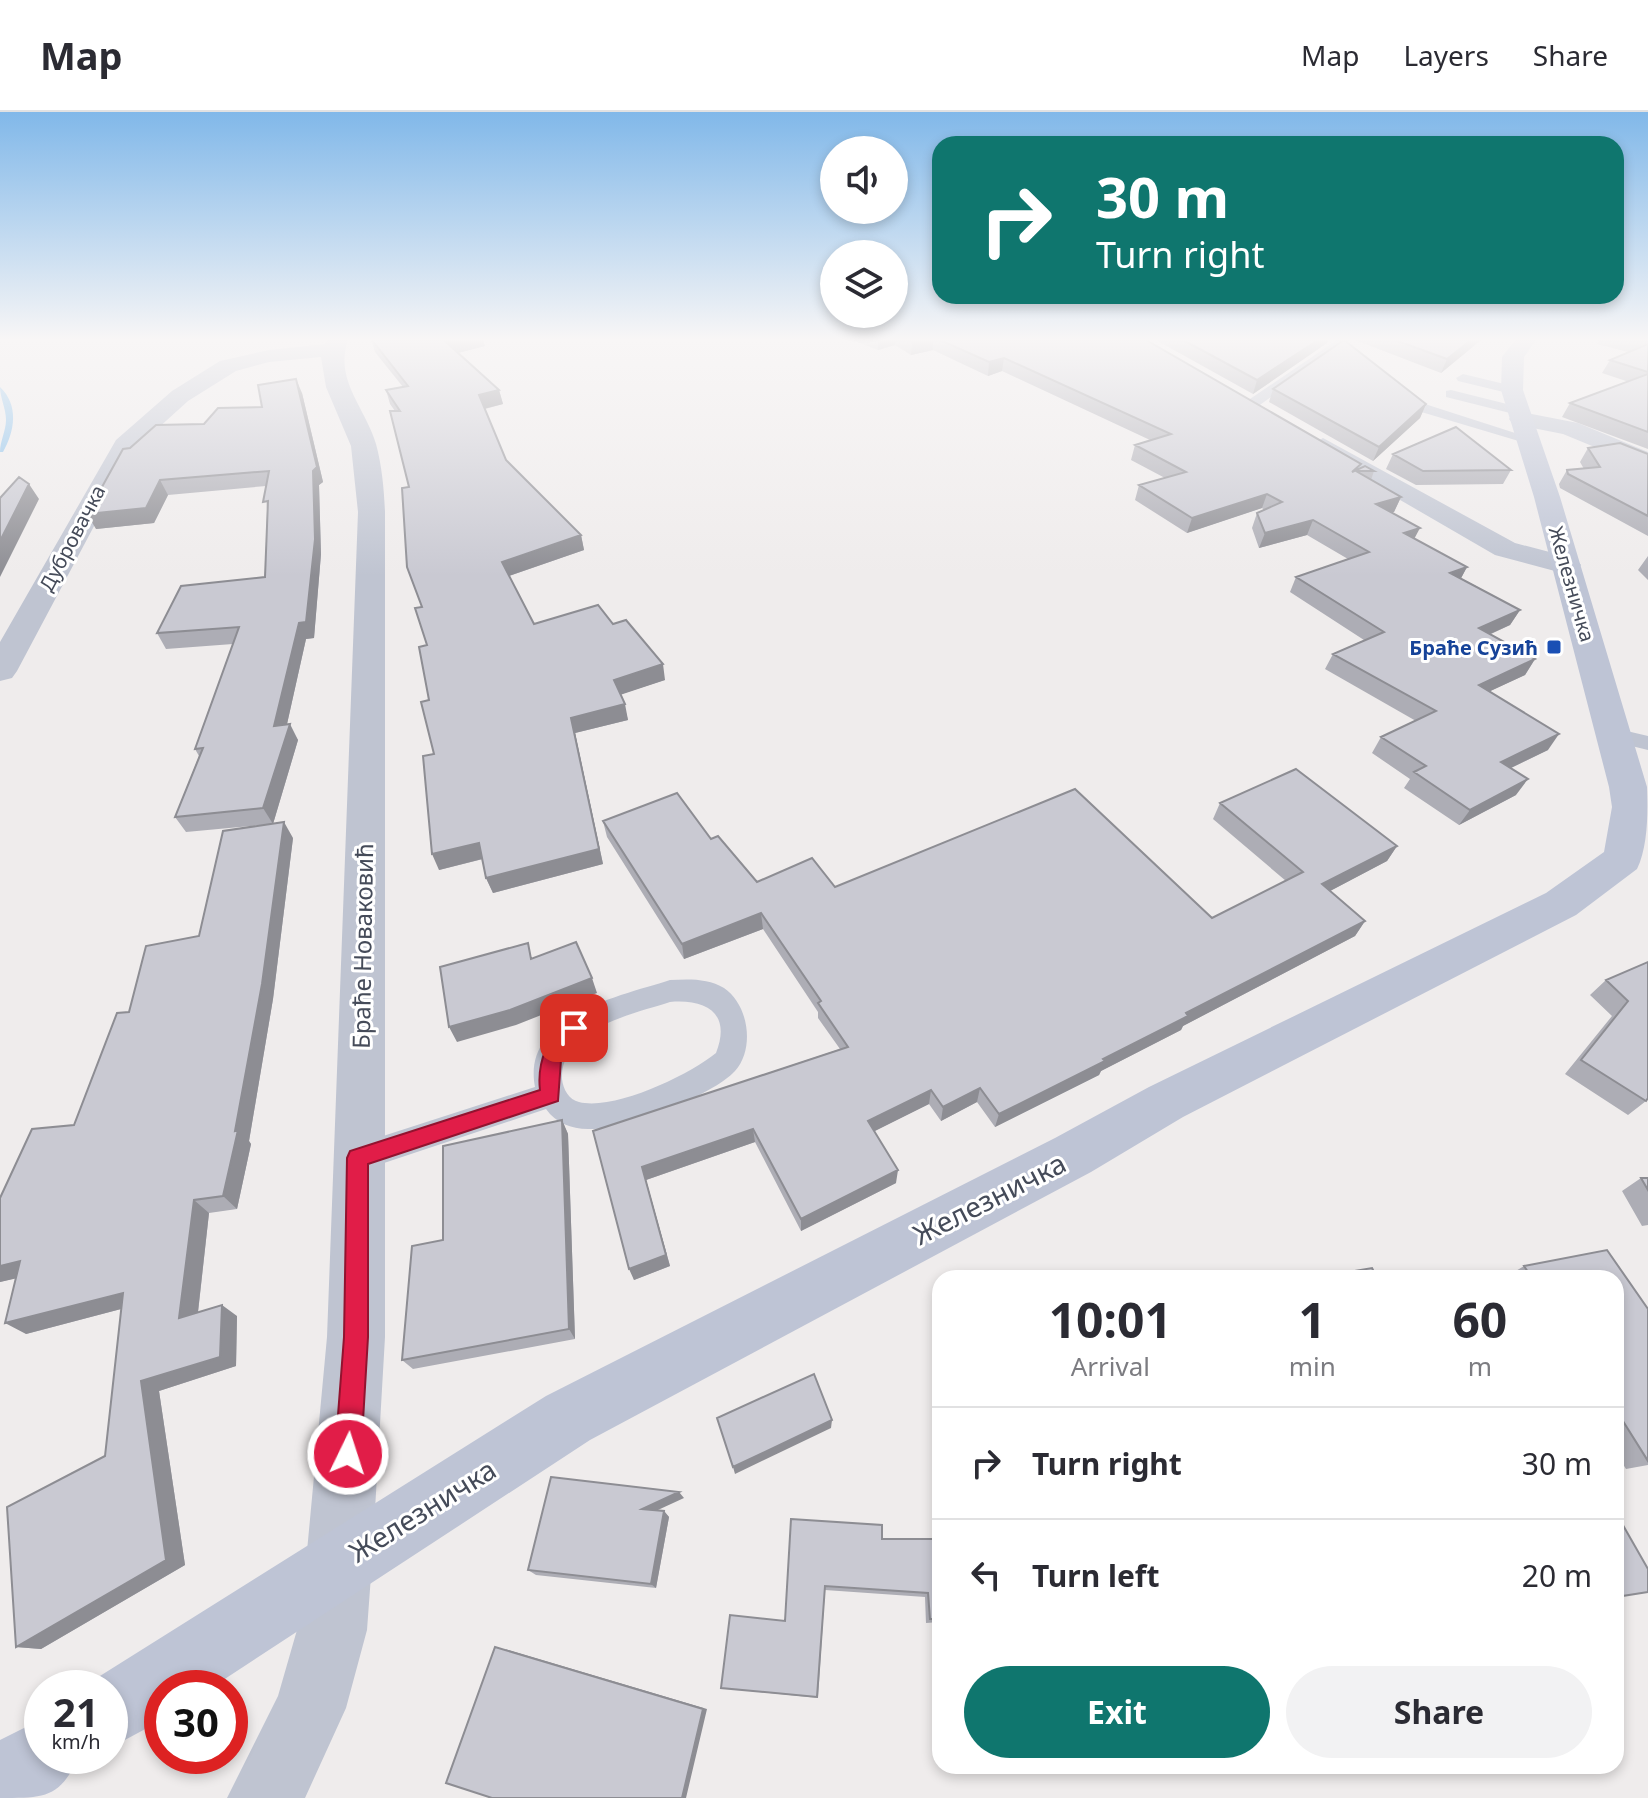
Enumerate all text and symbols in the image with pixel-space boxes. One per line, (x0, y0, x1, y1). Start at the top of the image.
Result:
text: Map (40, 29, 123, 81)
text: Map (1301, 36, 1359, 74)
text: Layers (1403, 36, 1489, 74)
text: Share (1533, 36, 1608, 74)
map controls (820, 136, 908, 328)
button: sound (820, 136, 908, 224)
text: 30 m (1096, 158, 1229, 234)
icon: right (964, 168, 1068, 272)
text: Turn right (1096, 230, 1264, 279)
button: layers (820, 240, 908, 328)
street label: Дубровачка (33, 480, 111, 596)
street label: Железничка (1543, 523, 1601, 645)
place label: Браће Сузић (1409, 634, 1538, 661)
marker: Браће Сузић (1545, 638, 1563, 656)
street label: Браће Новаковић (344, 843, 380, 1049)
pin (540, 994, 608, 1062)
icon: arrive (552, 1006, 596, 1050)
street label: Железничка (906, 1143, 1072, 1253)
text: 10:01 (1049, 1287, 1172, 1352)
text: 1 (1298, 1287, 1326, 1352)
text: 60 (1452, 1287, 1507, 1352)
text: Arrival (1071, 1348, 1150, 1384)
text: min (1289, 1348, 1336, 1384)
text: m (1468, 1348, 1492, 1384)
position arrow (306, 1412, 390, 1496)
icon: right (964, 1441, 1008, 1485)
text: Turn right (1032, 1443, 1182, 1484)
text: 30 m (1522, 1443, 1592, 1484)
street label: Железничка (341, 1450, 503, 1570)
icon: left (964, 1553, 1008, 1597)
text: Turn left (1032, 1555, 1160, 1596)
text: 20 m (1522, 1555, 1592, 1596)
button: Exit (964, 1666, 1270, 1758)
button: Share (1286, 1666, 1592, 1758)
speed limit sign: 30 (144, 1670, 248, 1774)
text: 21 (53, 1684, 99, 1739)
text: km/h (51, 1728, 101, 1755)

